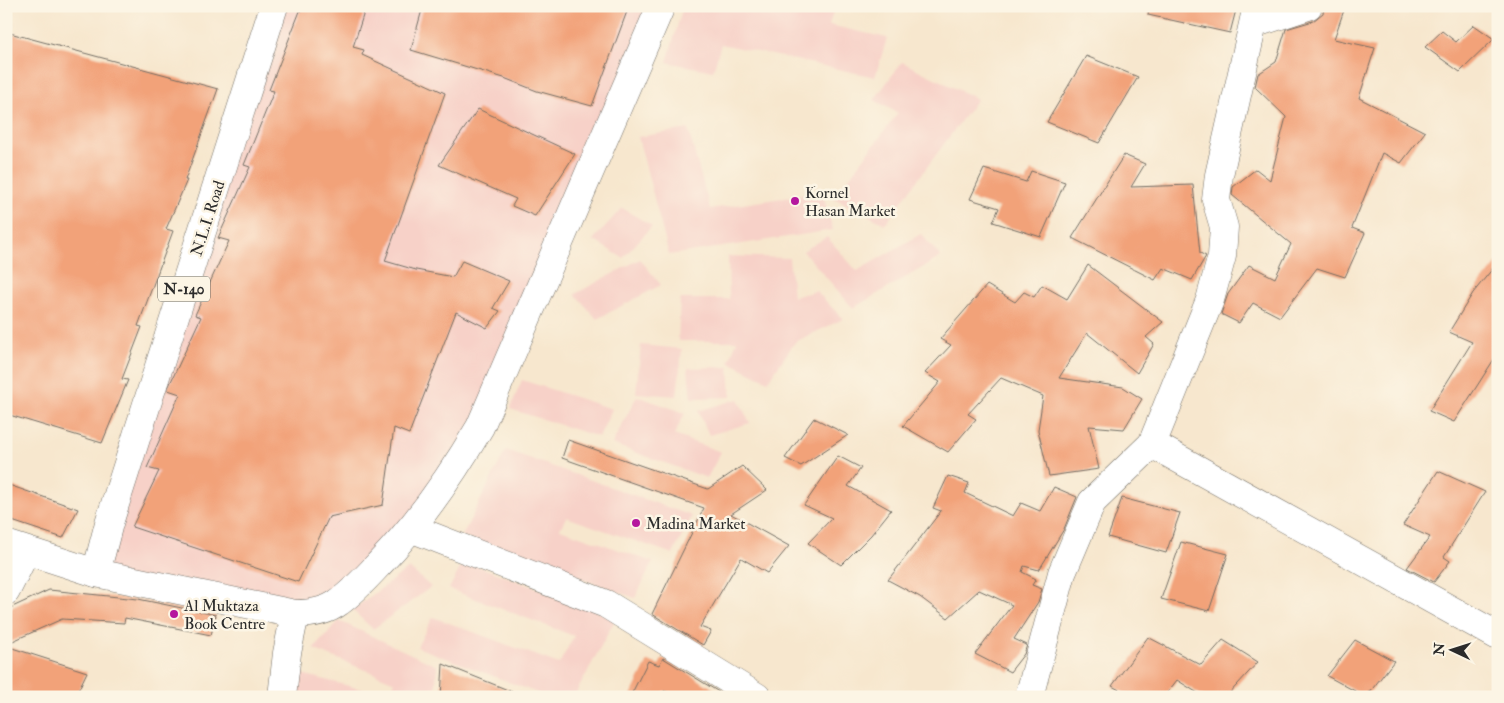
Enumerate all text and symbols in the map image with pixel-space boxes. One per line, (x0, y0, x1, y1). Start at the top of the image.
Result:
street label: N.L.I. Road (186, 178, 230, 259)
place label: Kornel Hasan Market (805, 183, 896, 221)
marker: Kornel Hasan Market (789, 195, 801, 207)
road number: N-140 (158, 276, 210, 302)
place label: Madina Market (646, 514, 745, 534)
marker: Madina Market (630, 517, 642, 529)
place label: Al Muktaza Book Centre (183, 596, 266, 634)
marker: Al Muktaza Book Centre (168, 608, 180, 620)
north arrow (1426, 626, 1476, 676)
text: N (1431, 642, 1448, 657)

